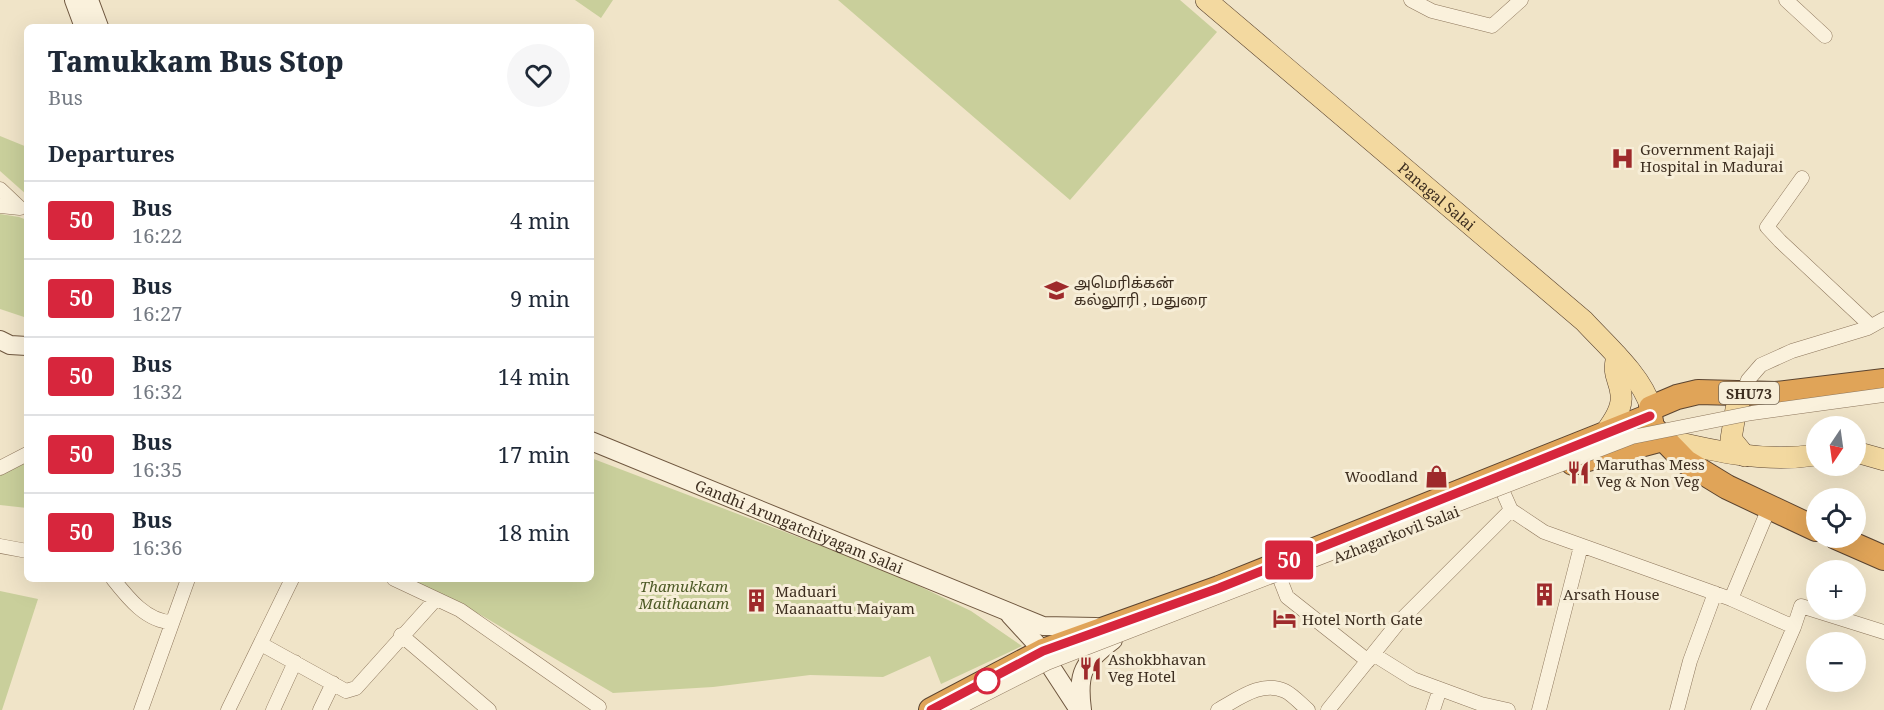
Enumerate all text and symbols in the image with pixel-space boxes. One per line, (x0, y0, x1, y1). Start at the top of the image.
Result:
text: Tamukkam Bus Stop (48, 42, 344, 80)
button: heart (507, 44, 570, 107)
text: Bus (48, 84, 83, 111)
text: Departures (48, 138, 175, 168)
place label: Government Rajaji Hospital in Madurai (1640, 139, 1783, 176)
hospital icon: Government Rajaji Hospital in Madurai (1609, 145, 1635, 171)
street label: Panagal Salai (1394, 158, 1480, 235)
text: Bus (132, 192, 172, 222)
text: 4 min (510, 205, 570, 235)
text: 50 (69, 206, 93, 234)
text: 16:22 (132, 222, 182, 249)
text: Bus (132, 270, 172, 300)
place label: அமெரிக்கன் கல்லூரி , மதுரை (1074, 272, 1208, 310)
school or university icon: அமெரிக்கன் கல்லூரி , மதுரை (1043, 278, 1069, 304)
text: 9 min (510, 283, 570, 313)
text: 50 (69, 284, 93, 312)
text: 16:27 (132, 300, 182, 327)
text: Bus (132, 348, 172, 378)
text: 14 min (498, 361, 570, 391)
text: 50 (69, 362, 93, 390)
text: 16:32 (132, 378, 182, 405)
road number: SHU73 (1719, 382, 1779, 404)
north arrow (1806, 416, 1866, 476)
map controls (1806, 416, 1866, 692)
text: Bus (132, 426, 172, 456)
text: 17 min (498, 439, 570, 469)
text: 50 (69, 440, 93, 468)
place label: Maruthas Mess Veg & Non Veg (1596, 454, 1705, 491)
text: 16:35 (132, 456, 182, 483)
restaurant icon: Maruthas Mess Veg & Non Veg (1565, 460, 1591, 486)
shop icon: Woodland (1423, 463, 1449, 489)
place label: Woodland (1345, 466, 1418, 486)
street label: Gandhi Arungatchiyagam Salai (692, 475, 906, 578)
button: locate (1806, 488, 1866, 548)
street label: Azhagarkovil Salai (1330, 501, 1462, 567)
text: Bus (132, 504, 172, 534)
text: 18 min (498, 517, 570, 547)
text: 50 (69, 518, 93, 546)
text: 16:36 (132, 534, 182, 561)
line badge: 50 (1262, 540, 1316, 580)
text: 50 (1277, 546, 1301, 574)
button: + (1806, 560, 1866, 620)
park label: Thamukkam Maithaanam (638, 576, 730, 613)
place label: Maduari Maanaattu Maiyam (775, 581, 915, 618)
building icon: Arsath House (1532, 581, 1558, 607)
place label: Arsath House (1563, 584, 1659, 604)
building icon: Maduari Maanaattu Maiyam (744, 587, 770, 613)
hotel icon: Hotel North Gate (1271, 606, 1297, 632)
place label: Hotel North Gate (1302, 609, 1423, 629)
button: − (1806, 632, 1866, 692)
place label: Ashokbhavan Veg Hotel (1108, 649, 1207, 686)
restaurant icon: Ashokbhavan Veg Hotel (1077, 655, 1103, 681)
unlabelled marker (974, 668, 1000, 694)

